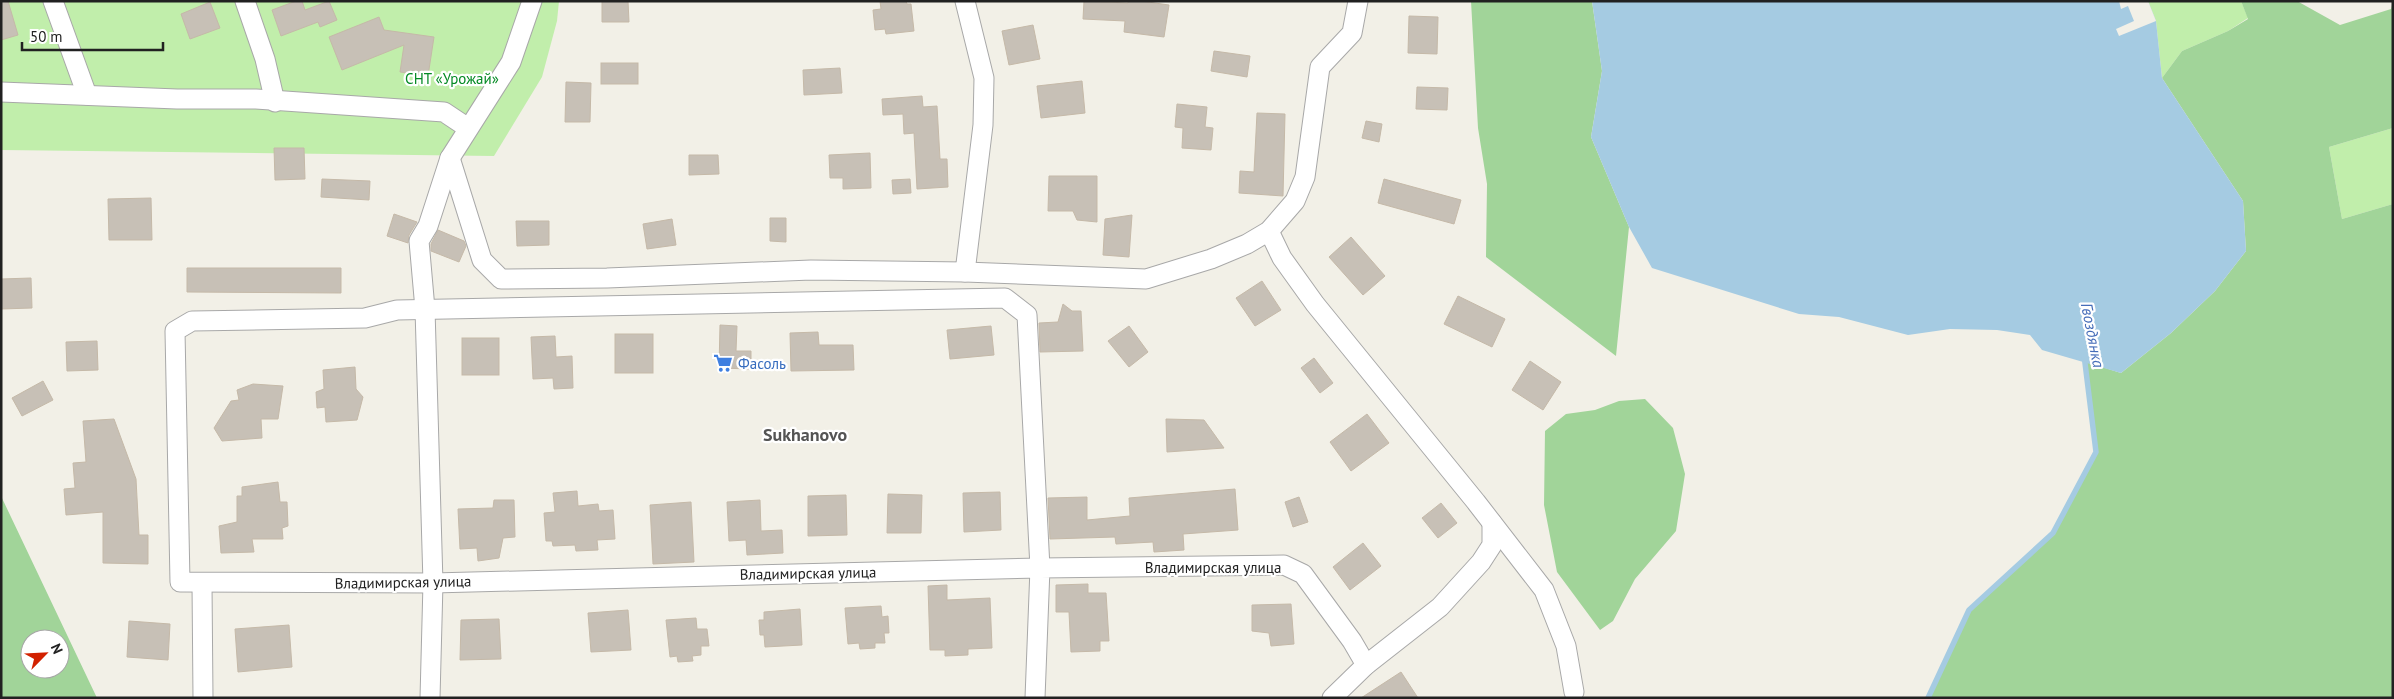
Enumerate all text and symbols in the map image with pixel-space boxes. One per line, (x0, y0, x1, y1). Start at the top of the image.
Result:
scale bar (22, 20, 164, 52)
text: 50 m (30, 27, 63, 46)
park label: СНТ «Урожай» (405, 69, 499, 88)
water label: Гвоздянка (2077, 301, 2109, 369)
supermarket icon: Фасоль (712, 352, 734, 374)
place label: Фасоль (738, 354, 786, 373)
district label: Sukhanovo (763, 423, 847, 446)
street label: Владимирская улица (1145, 558, 1281, 577)
street label: Владимирская улица (739, 562, 877, 584)
street label: Владимирская улица (334, 571, 472, 593)
north arrow (20, 629, 70, 679)
text: N (47, 641, 67, 657)

